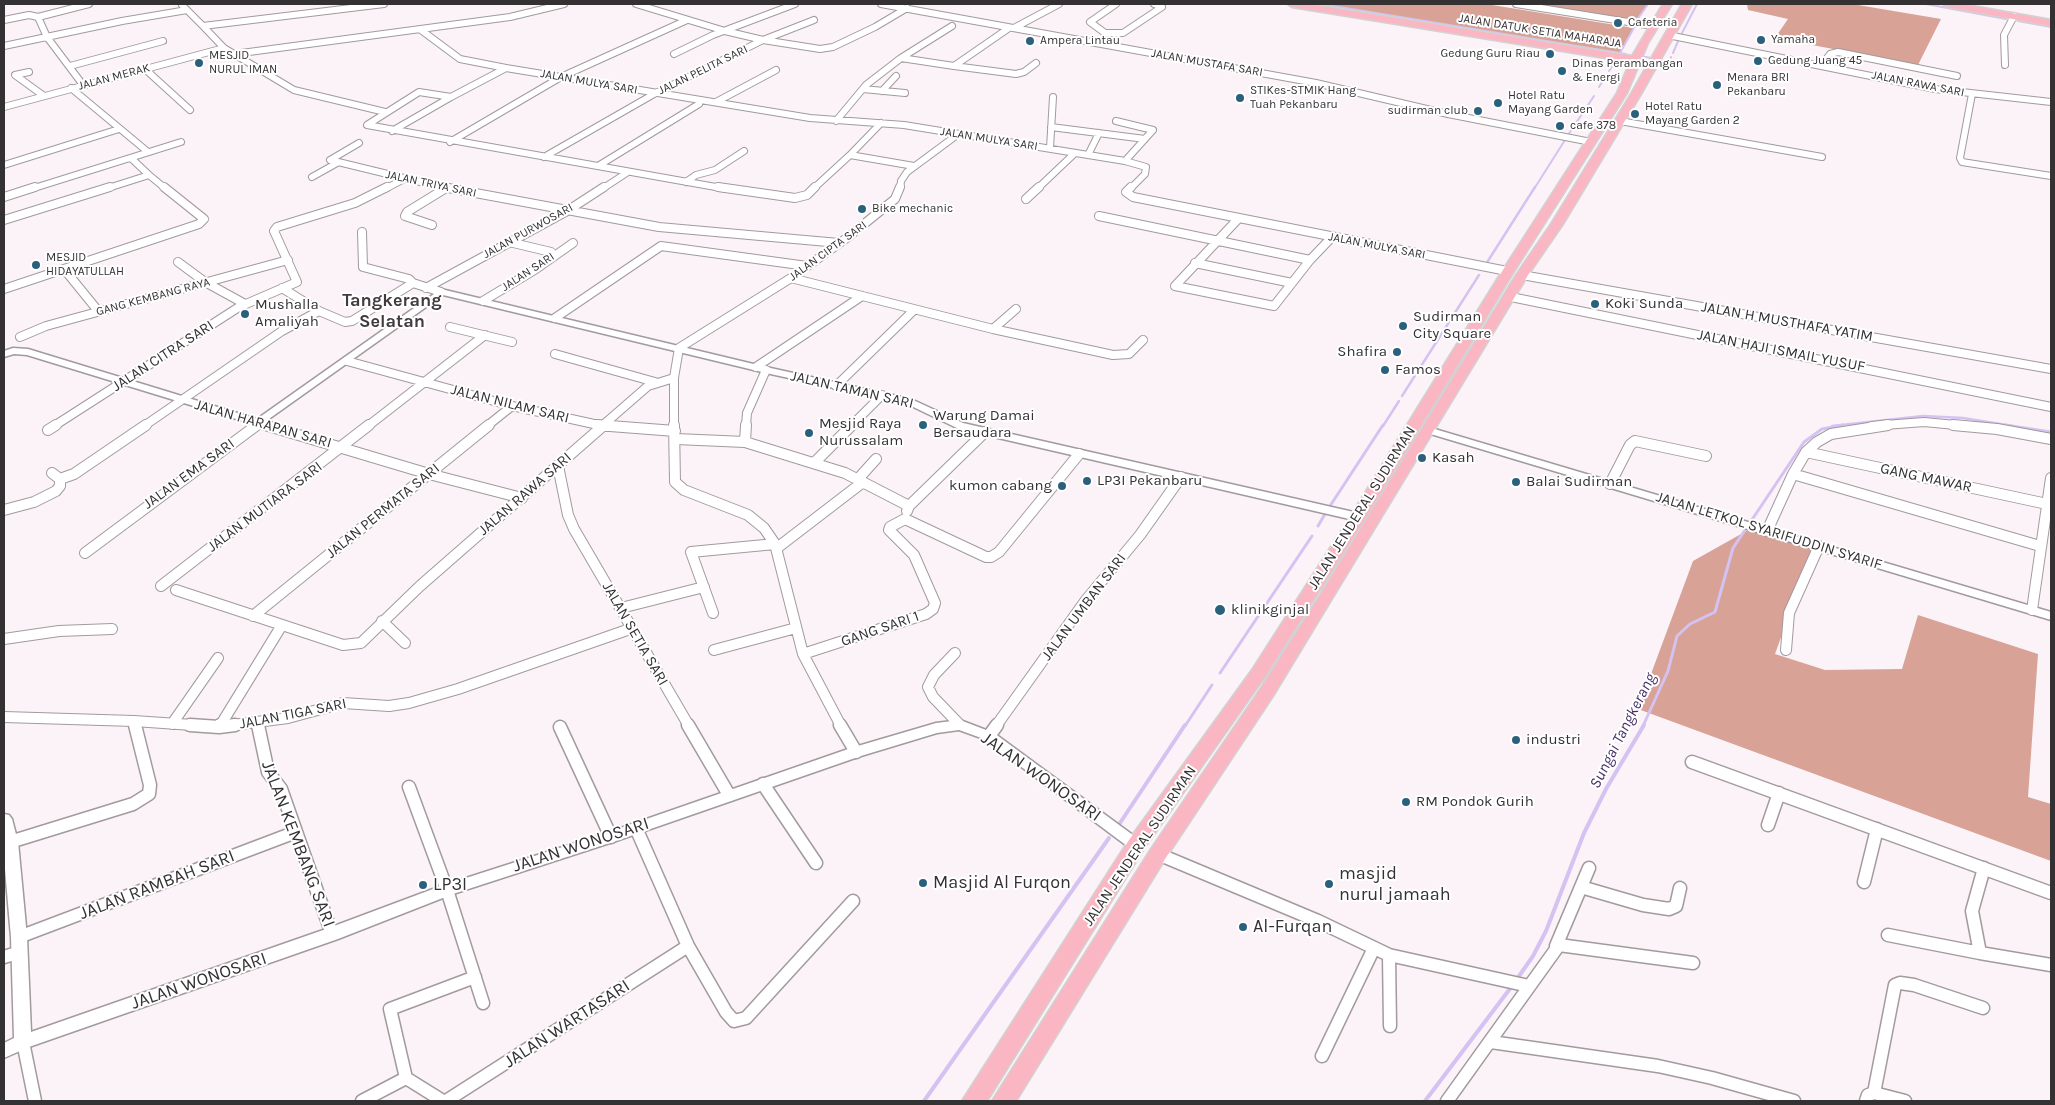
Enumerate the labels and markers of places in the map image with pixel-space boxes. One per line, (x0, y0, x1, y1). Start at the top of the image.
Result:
place label: Cafeteria (1628, 16, 1677, 30)
marker: Cafeteria (1612, 17, 1624, 29)
place label: Yamaha (1771, 33, 1815, 47)
place label: Ampera Lintau (1040, 34, 1120, 48)
marker: Yamaha (1755, 34, 1767, 46)
marker: Ampera Lintau (1024, 35, 1036, 47)
place label: Gedung Guru Riau (1441, 47, 1540, 61)
marker: Gedung Guru Riau (1544, 48, 1556, 60)
place label: MESJID NURUL IMAN (209, 49, 277, 77)
place label: Gedung Juang 45 (1768, 54, 1862, 68)
marker: Gedung Juang 45 (1752, 55, 1764, 67)
marker: MESJID NURUL IMAN (193, 57, 205, 69)
place label: Dinas Perambangan & Energi (1572, 57, 1683, 85)
marker: Dinas Perambangan & Energi (1556, 65, 1568, 77)
place label: Menara BRI Pekanbaru (1727, 71, 1789, 99)
marker: Menara BRI Pekanbaru (1711, 79, 1723, 91)
place label: STIKes-STMIK Hang Tuah Pekanbaru (1250, 84, 1356, 112)
place label: Hotel Ratu Mayang Garden (1508, 89, 1593, 117)
marker: STIKes-STMIK Hang Tuah Pekanbaru (1234, 92, 1246, 104)
marker: Hotel Ratu Mayang Garden (1492, 97, 1504, 109)
place label: Hotel Ratu Mayang Garden 2 (1645, 100, 1740, 128)
place label: sudirman club (1388, 104, 1468, 118)
marker: sudirman club (1472, 105, 1484, 117)
marker: Hotel Ratu Mayang Garden 2 (1629, 108, 1641, 120)
place label: cafe 378 (1570, 119, 1616, 133)
marker: cafe 378 (1554, 120, 1566, 132)
place label: Bike mechanic (872, 202, 953, 216)
marker: Bike mechanic (856, 203, 868, 215)
place label: MESJID HIDAYATULLAH (46, 251, 124, 279)
marker: MESJID HIDAYATULLAH (30, 259, 42, 271)
place label: Koki Sunda (1605, 295, 1683, 313)
place label: Mushalla Amaliyah (255, 296, 319, 331)
marker: Koki Sunda (1589, 298, 1601, 310)
marker: Mushalla Amaliyah (239, 308, 251, 320)
place label: Sudirman City Square (1413, 308, 1491, 343)
marker: Sudirman City Square (1397, 320, 1409, 332)
place label: Shafira (1337, 343, 1387, 361)
marker: Shafira (1391, 346, 1403, 358)
place label: Famos (1395, 361, 1441, 379)
marker: Famos (1379, 364, 1391, 376)
place label: Warung Damai Bersaudara (933, 407, 1035, 442)
place label: Mesjid Raya Nurussalam (819, 415, 903, 450)
marker: Warung Damai Bersaudara (917, 419, 929, 431)
marker: Mesjid Raya Nurussalam (803, 427, 815, 439)
place label: Kasah (1432, 449, 1475, 467)
marker: Kasah (1416, 452, 1428, 464)
place label: LP3I Pekanbaru (1097, 472, 1202, 490)
place label: Balai Sudirman (1526, 473, 1632, 491)
marker: LP3I Pekanbaru (1081, 475, 1093, 487)
marker: Balai Sudirman (1510, 476, 1522, 488)
place label: kumon cabang (949, 477, 1052, 495)
marker: kumon cabang (1056, 480, 1068, 492)
place label: klinikginjal (1231, 601, 1309, 619)
marker: klinikginjal (1213, 603, 1227, 617)
place label: industri (1526, 731, 1581, 749)
marker: industri (1510, 734, 1522, 746)
place label: RM Pondok Gurih (1416, 793, 1534, 811)
marker: RM Pondok Gurih (1400, 796, 1412, 808)
place label: masjid nurul jamaah (1339, 863, 1451, 906)
place label: Masjid Al Furqon (933, 872, 1071, 894)
place label: LP3I (433, 874, 467, 896)
marker: Masjid Al Furqon (917, 877, 929, 889)
marker: masjid nurul jamaah (1323, 878, 1335, 890)
marker: LP3I (417, 879, 429, 891)
place label: Al-Furqan (1253, 916, 1332, 938)
marker: Al-Furqan (1237, 921, 1249, 933)

